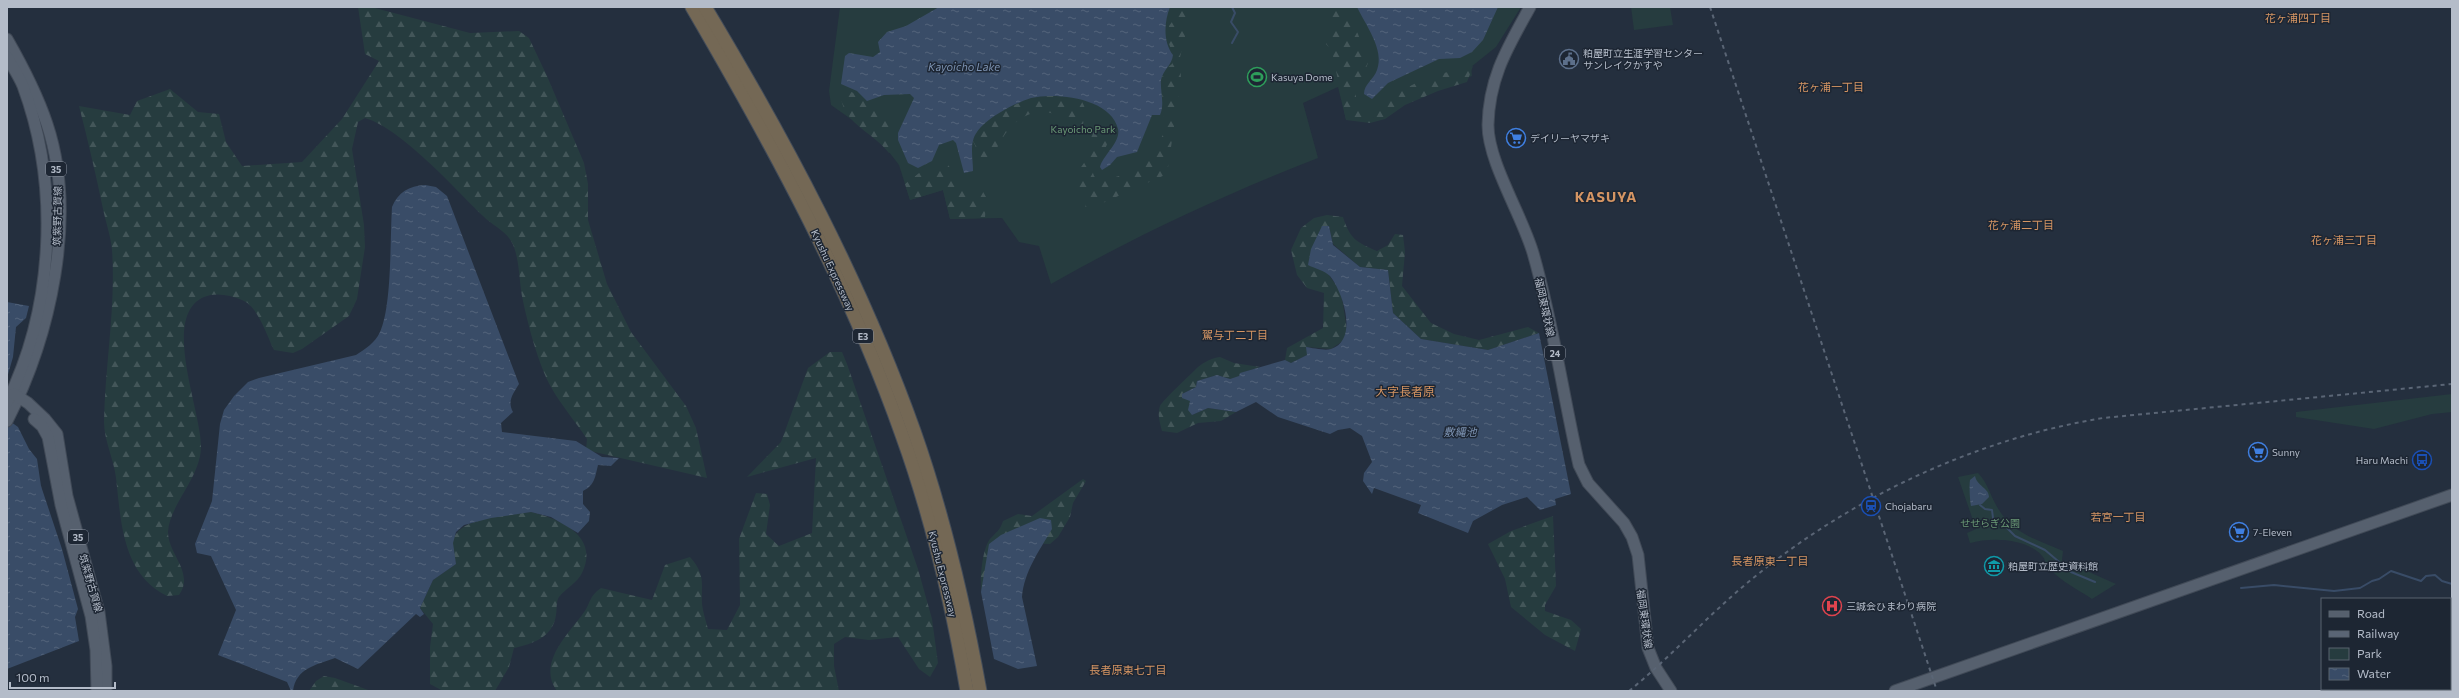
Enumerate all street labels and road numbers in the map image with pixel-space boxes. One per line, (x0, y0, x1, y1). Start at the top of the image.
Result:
road number: 35 (46, 162, 66, 176)
street label: 筑紫野古賀線 (50, 186, 64, 246)
street label: Kyushu Expressway (809, 227, 857, 313)
street label: 福岡東環状線 (1533, 276, 1557, 338)
road number: E3 (853, 329, 873, 343)
road number: 24 (1545, 346, 1565, 360)
road number: 35 (68, 530, 88, 544)
street label: Kyushu Expressway (926, 530, 960, 618)
street label: 筑紫野古賀線 (77, 553, 105, 613)
street label: 福岡東環状線 (1635, 588, 1655, 650)

